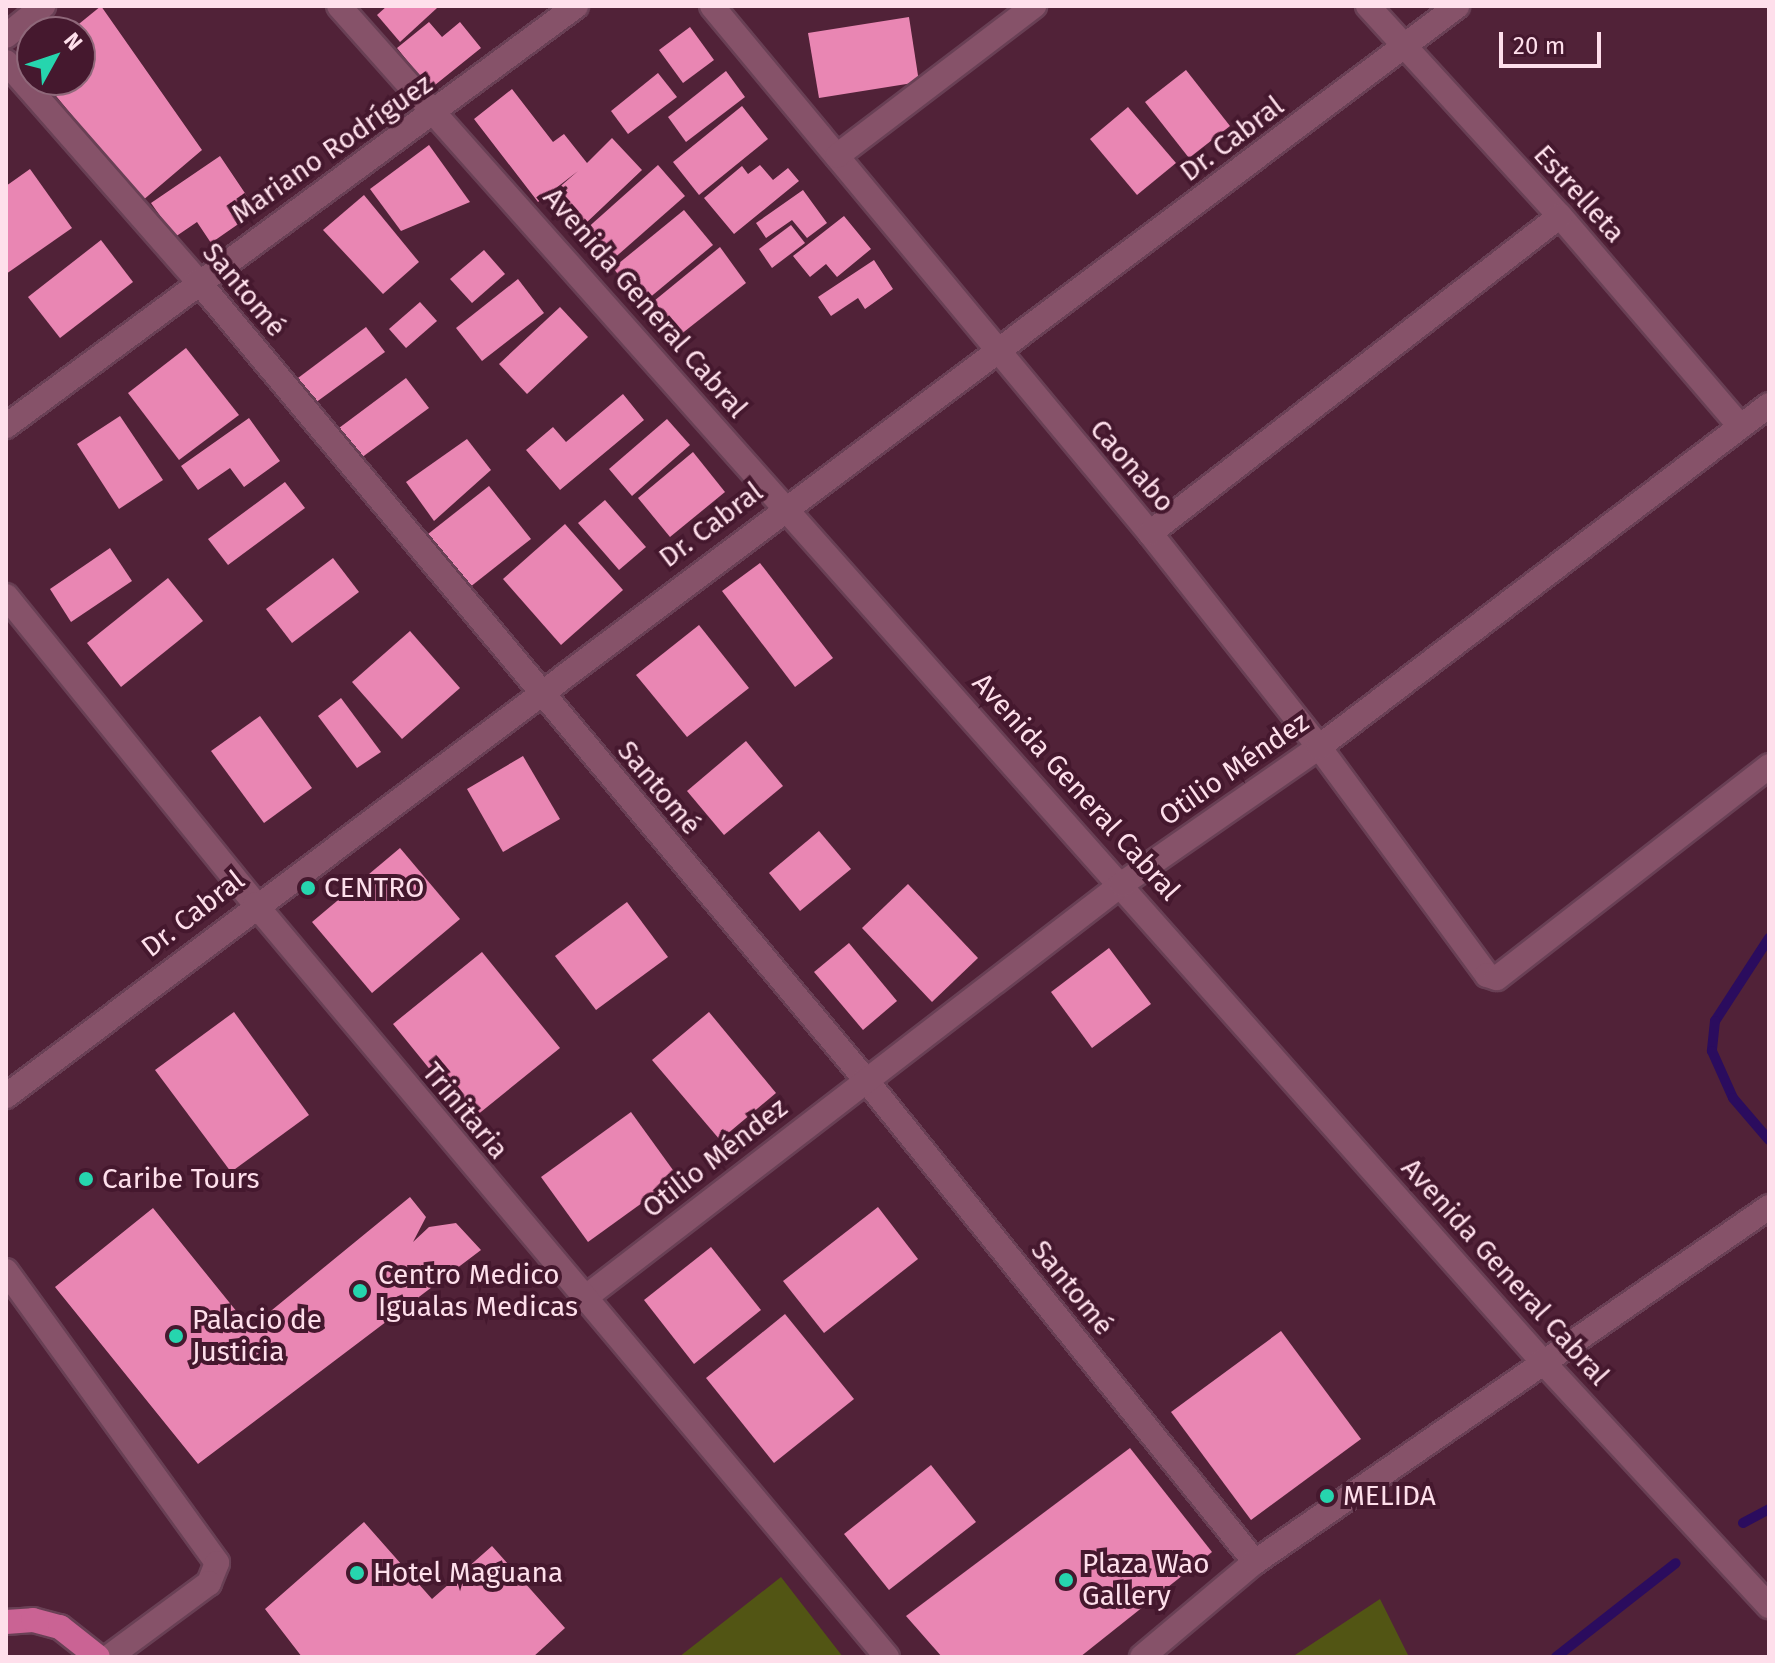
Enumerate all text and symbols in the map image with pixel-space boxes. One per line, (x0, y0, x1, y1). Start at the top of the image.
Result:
north arrow (16, 16, 96, 96)
scale bar (1503, 16, 1605, 66)
text: N (58, 27, 88, 56)
text: 20 m (1513, 32, 1565, 60)
street label: Mariano Rodríguez (225, 67, 439, 231)
street label: Dr. Cabral (1174, 89, 1290, 189)
street label: Estrelleta (1526, 138, 1632, 250)
street label: Avenida General Cabral (536, 181, 754, 425)
street label: Santomé (195, 236, 293, 344)
street label: Caonabo (1083, 413, 1181, 519)
street label: Dr. Cabral (653, 475, 769, 575)
street label: Avenida General Cabral (965, 667, 1187, 907)
street label: Otilio Méndez (1153, 705, 1315, 833)
street label: Santomé (610, 734, 708, 842)
street label: Dr. Cabral (135, 864, 251, 964)
place label: CENTRO (324, 871, 424, 905)
marker: CENTRO (299, 879, 317, 897)
street label: Trinitaria (415, 1056, 515, 1166)
street label: Otilio Méndez (636, 1091, 794, 1225)
street label: Avenida General Cabral (1394, 1152, 1616, 1392)
place label: Caribe Tours (102, 1162, 260, 1196)
marker: Caribe Tours (77, 1170, 95, 1188)
street label: Santomé (1024, 1234, 1120, 1342)
place label: Centro Medico Igualas Medicas (378, 1258, 578, 1324)
marker: Centro Medico Igualas Medicas (349, 1280, 371, 1302)
place label: Palacio de Justicia (192, 1303, 322, 1369)
marker: Palacio de Justicia (167, 1327, 185, 1345)
place label: MELIDA (1343, 1479, 1436, 1513)
marker: MELIDA (1318, 1487, 1336, 1505)
place label: Plaza Wao Gallery (1082, 1547, 1210, 1613)
place label: Hotel Maguana (373, 1556, 563, 1590)
marker: Hotel Maguana (348, 1564, 366, 1582)
marker: Plaza Wao Gallery (1057, 1571, 1075, 1589)

